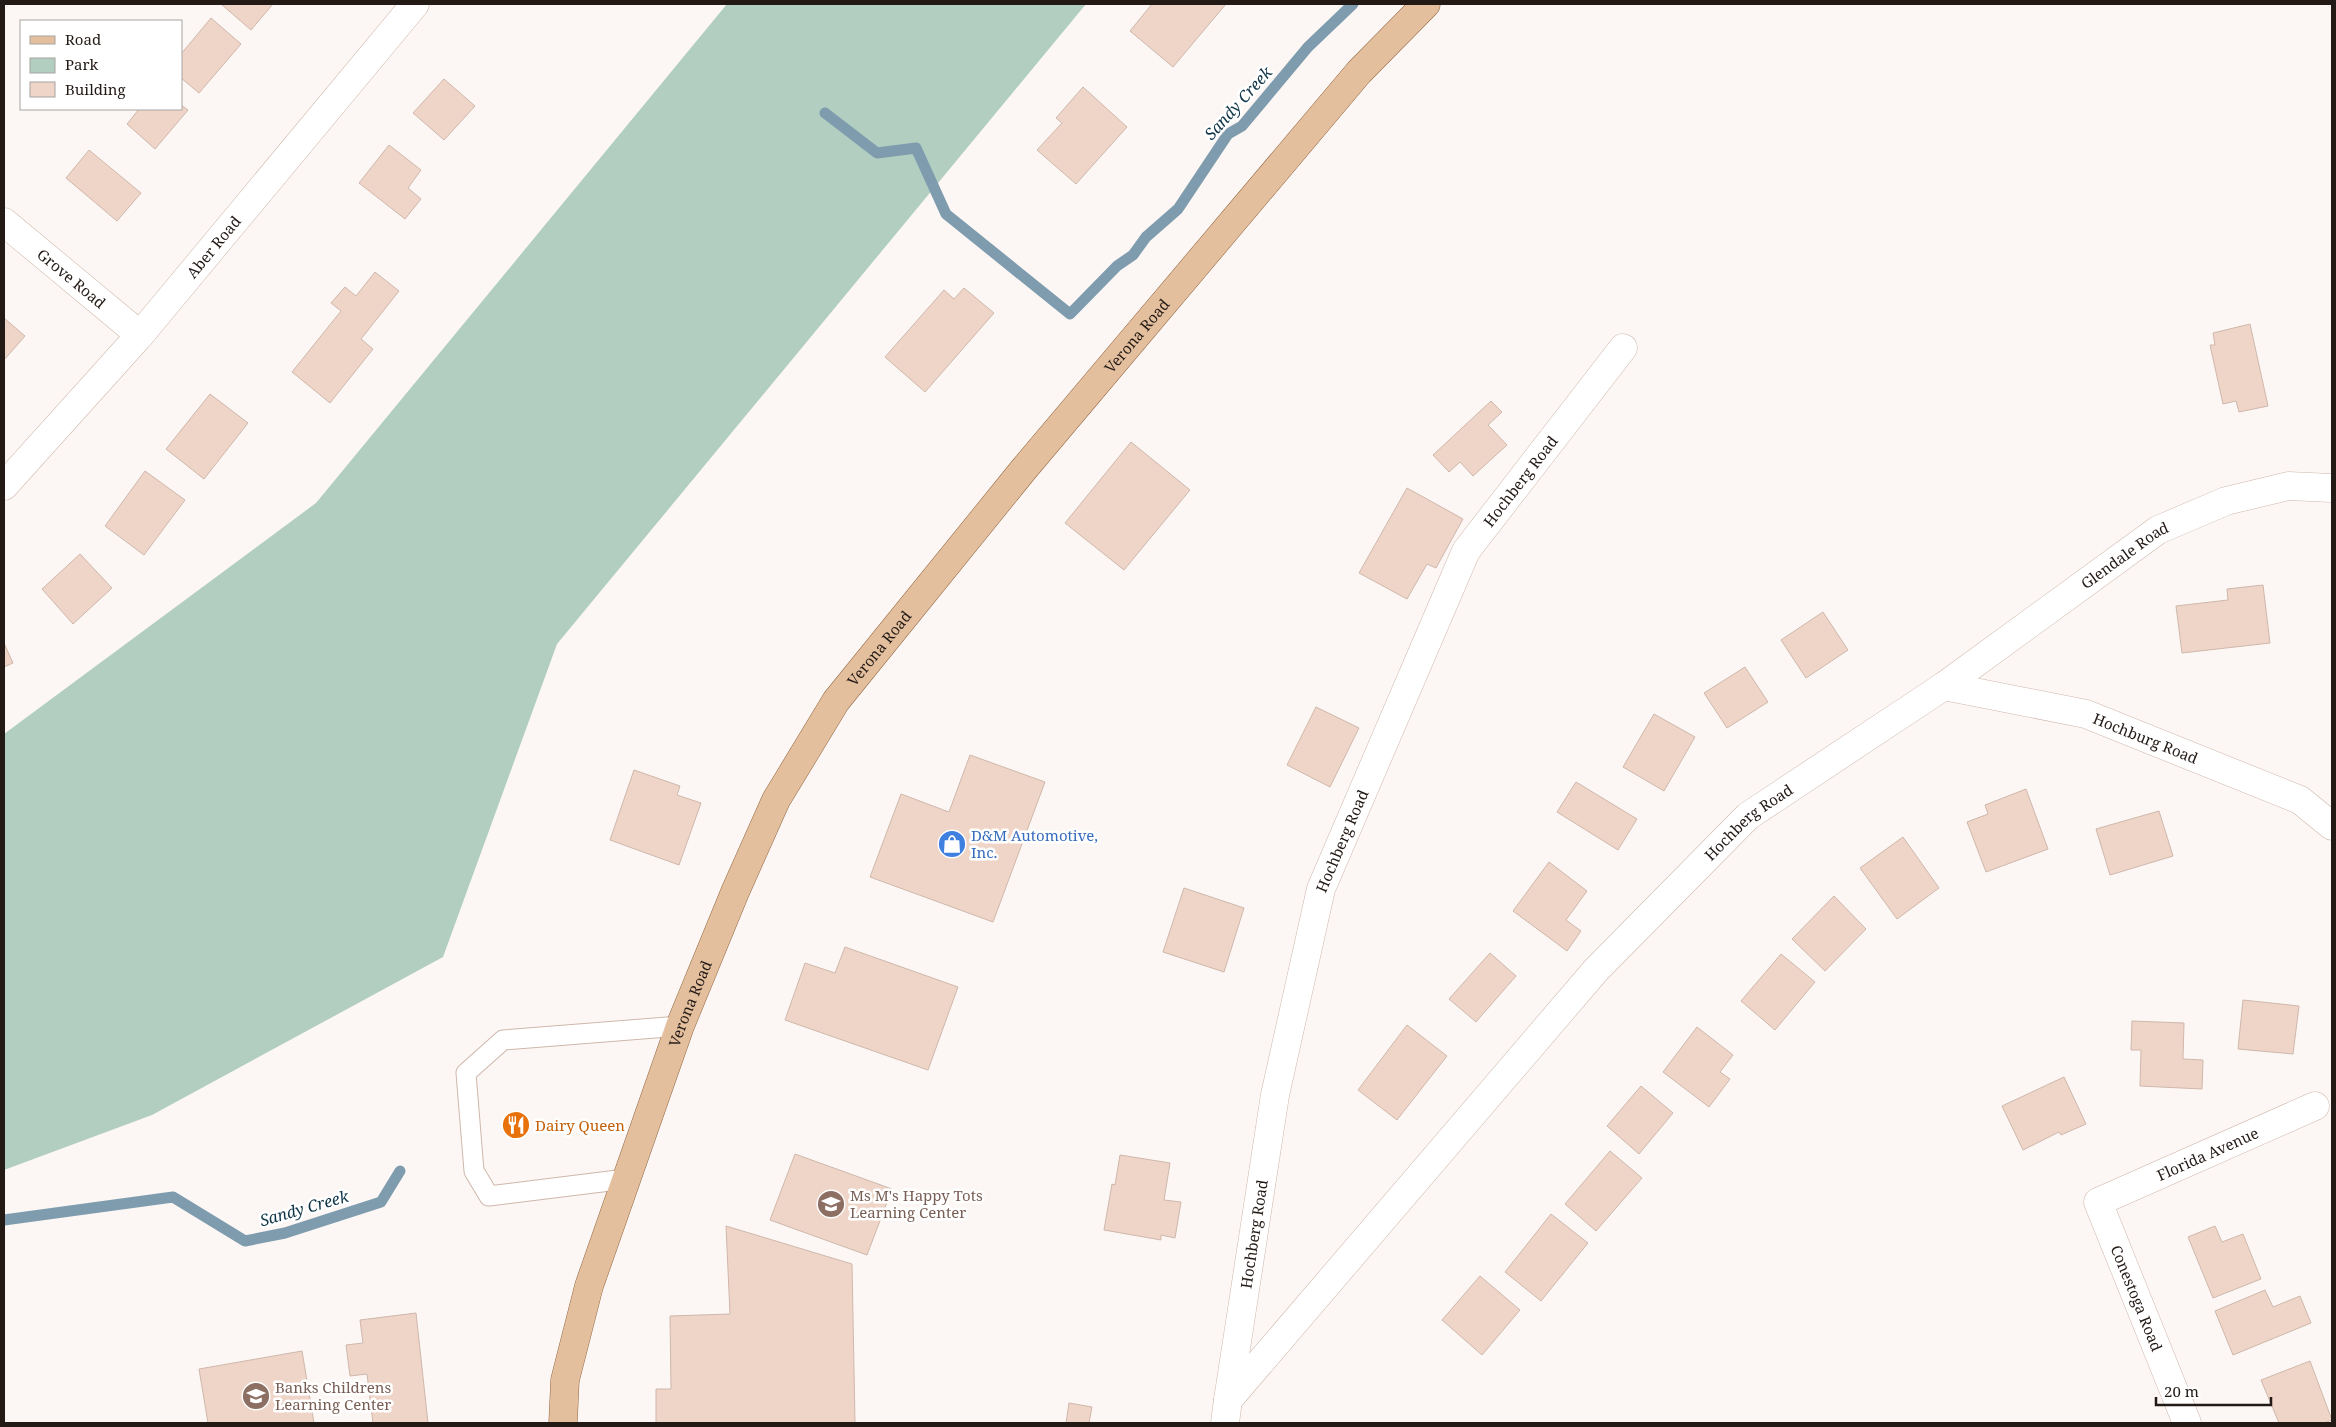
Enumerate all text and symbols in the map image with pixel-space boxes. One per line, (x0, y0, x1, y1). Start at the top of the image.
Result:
legend (20, 20, 182, 110)
text: Road (65, 29, 101, 49)
text: Park (65, 54, 99, 74)
water label: Sandy Creek (1199, 61, 1277, 144)
text: Building (65, 79, 126, 99)
street label: Aber Road (182, 211, 245, 282)
street label: Grove Road (33, 244, 110, 313)
street label: Verona Road (1099, 294, 1174, 377)
street label: Hochberg Road (1479, 431, 1562, 531)
street label: Glendale Road (2077, 517, 2171, 593)
street label: Verona Road (842, 606, 915, 690)
street label: Hochburg Road (2090, 708, 2201, 768)
street label: Hochberg Road (1700, 779, 1796, 865)
street label: Hochberg Road (1311, 786, 1372, 895)
place label: D&M Automotive, Inc. (971, 825, 1098, 862)
shop icon: D&M Automotive, Inc. (937, 829, 967, 859)
street label: Verona Road (664, 957, 716, 1049)
restaurant icon: Dairy Queen (501, 1110, 531, 1140)
place label: Dairy Queen (535, 1115, 625, 1135)
street label: Florida Avenue (2153, 1122, 2262, 1185)
street label: Hochberg Road (1235, 1178, 1272, 1290)
water label: Sandy Creek (257, 1185, 352, 1231)
place label: Ms M's Happy Tots Learning Center (850, 1185, 983, 1222)
school or university icon: Ms M's Happy Tots Learning Center (816, 1189, 846, 1219)
street label: Conestoga Road (2107, 1242, 2167, 1354)
scale bar (2156, 1374, 2271, 1406)
place label: Banks Childrens Learning Center (275, 1377, 392, 1414)
school or university icon: Banks Childrens Learning Center (241, 1381, 271, 1411)
text: 20 m (2164, 1381, 2199, 1401)

